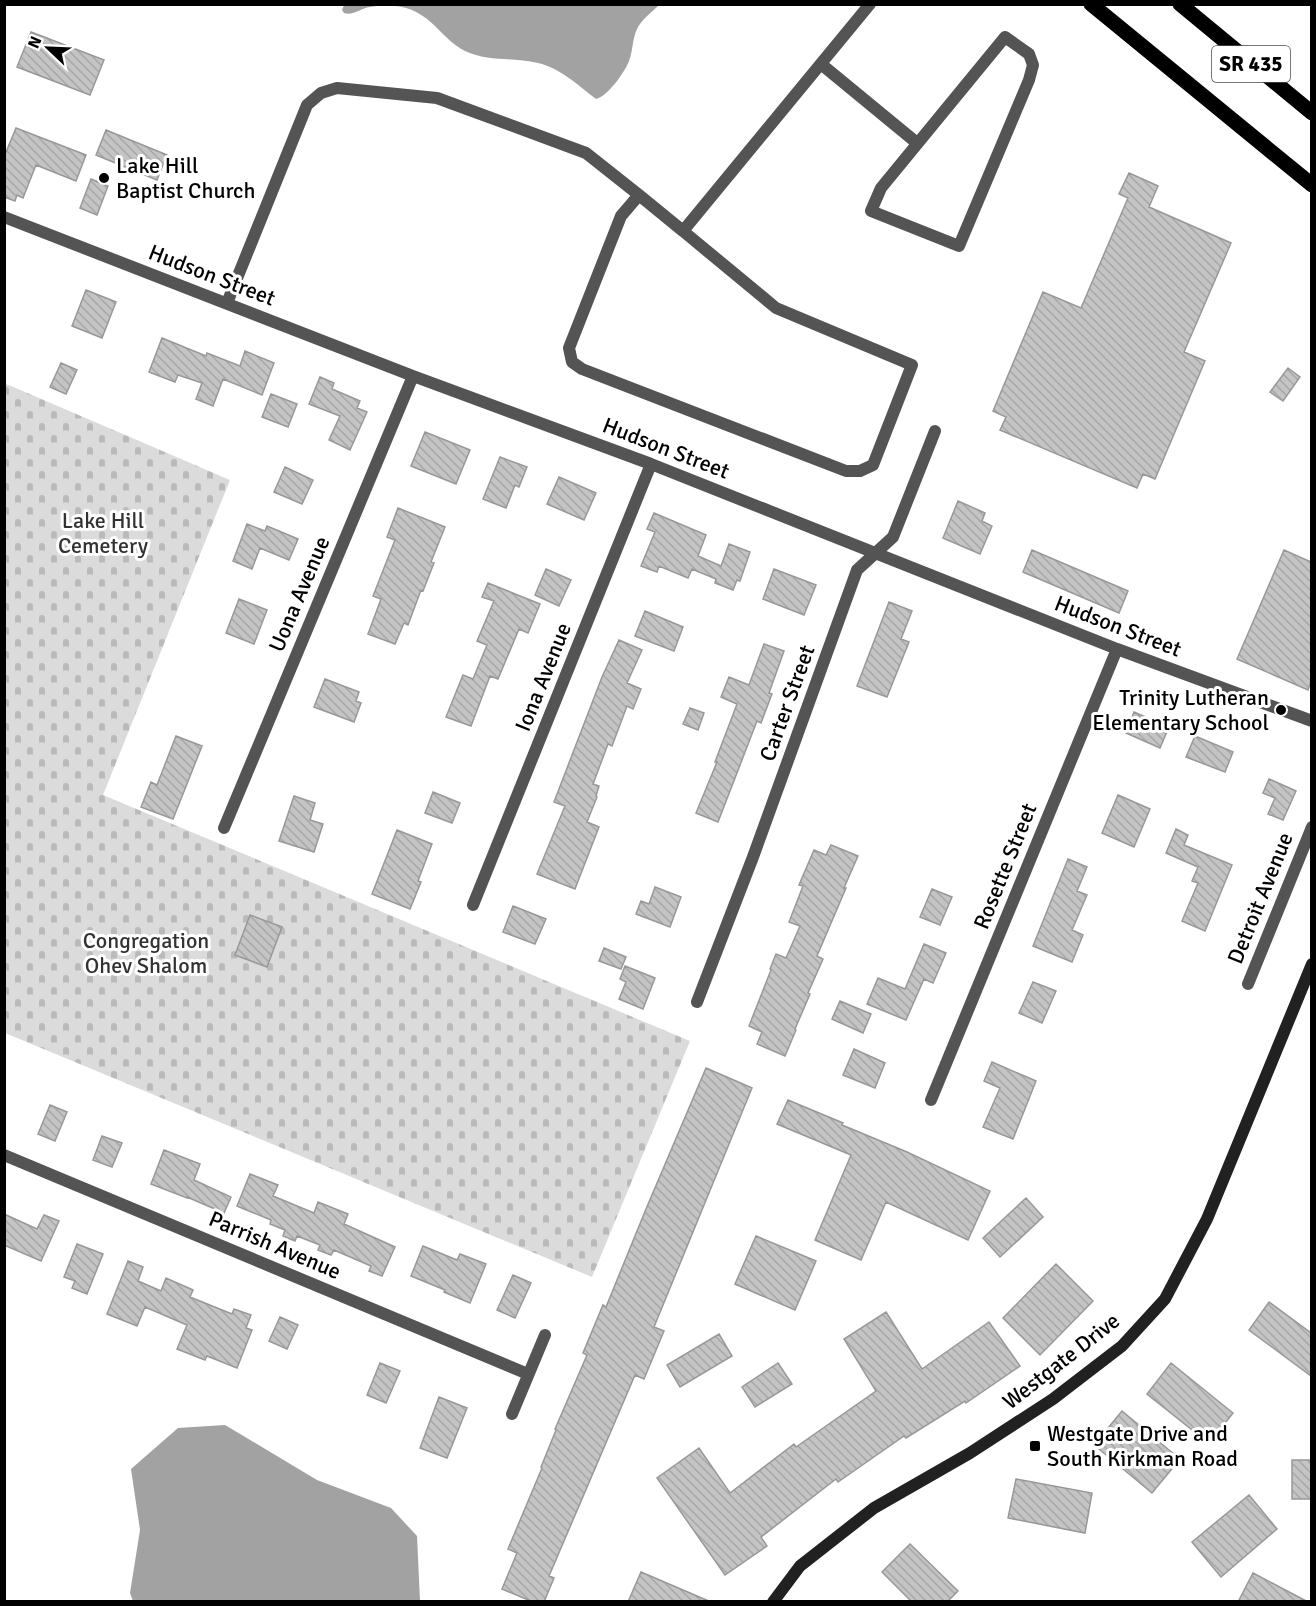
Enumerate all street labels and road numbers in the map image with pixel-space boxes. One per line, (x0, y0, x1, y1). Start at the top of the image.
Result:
road number: SR 435 (1212, 46, 1290, 82)
street label: Hudson Street (145, 238, 280, 312)
street label: Hudson Street (599, 411, 734, 485)
street label: Uona Avenue (263, 532, 335, 656)
street label: Hudson Street (1051, 589, 1186, 663)
street label: Iona Avenue (509, 619, 577, 735)
street label: Carter Street (754, 641, 821, 765)
street label: Rosette Street (968, 799, 1043, 933)
street label: Detroit Avenue (1221, 828, 1299, 968)
street label: Parrish Avenue (205, 1205, 345, 1285)
street label: Westgate Drive (997, 1307, 1125, 1415)

